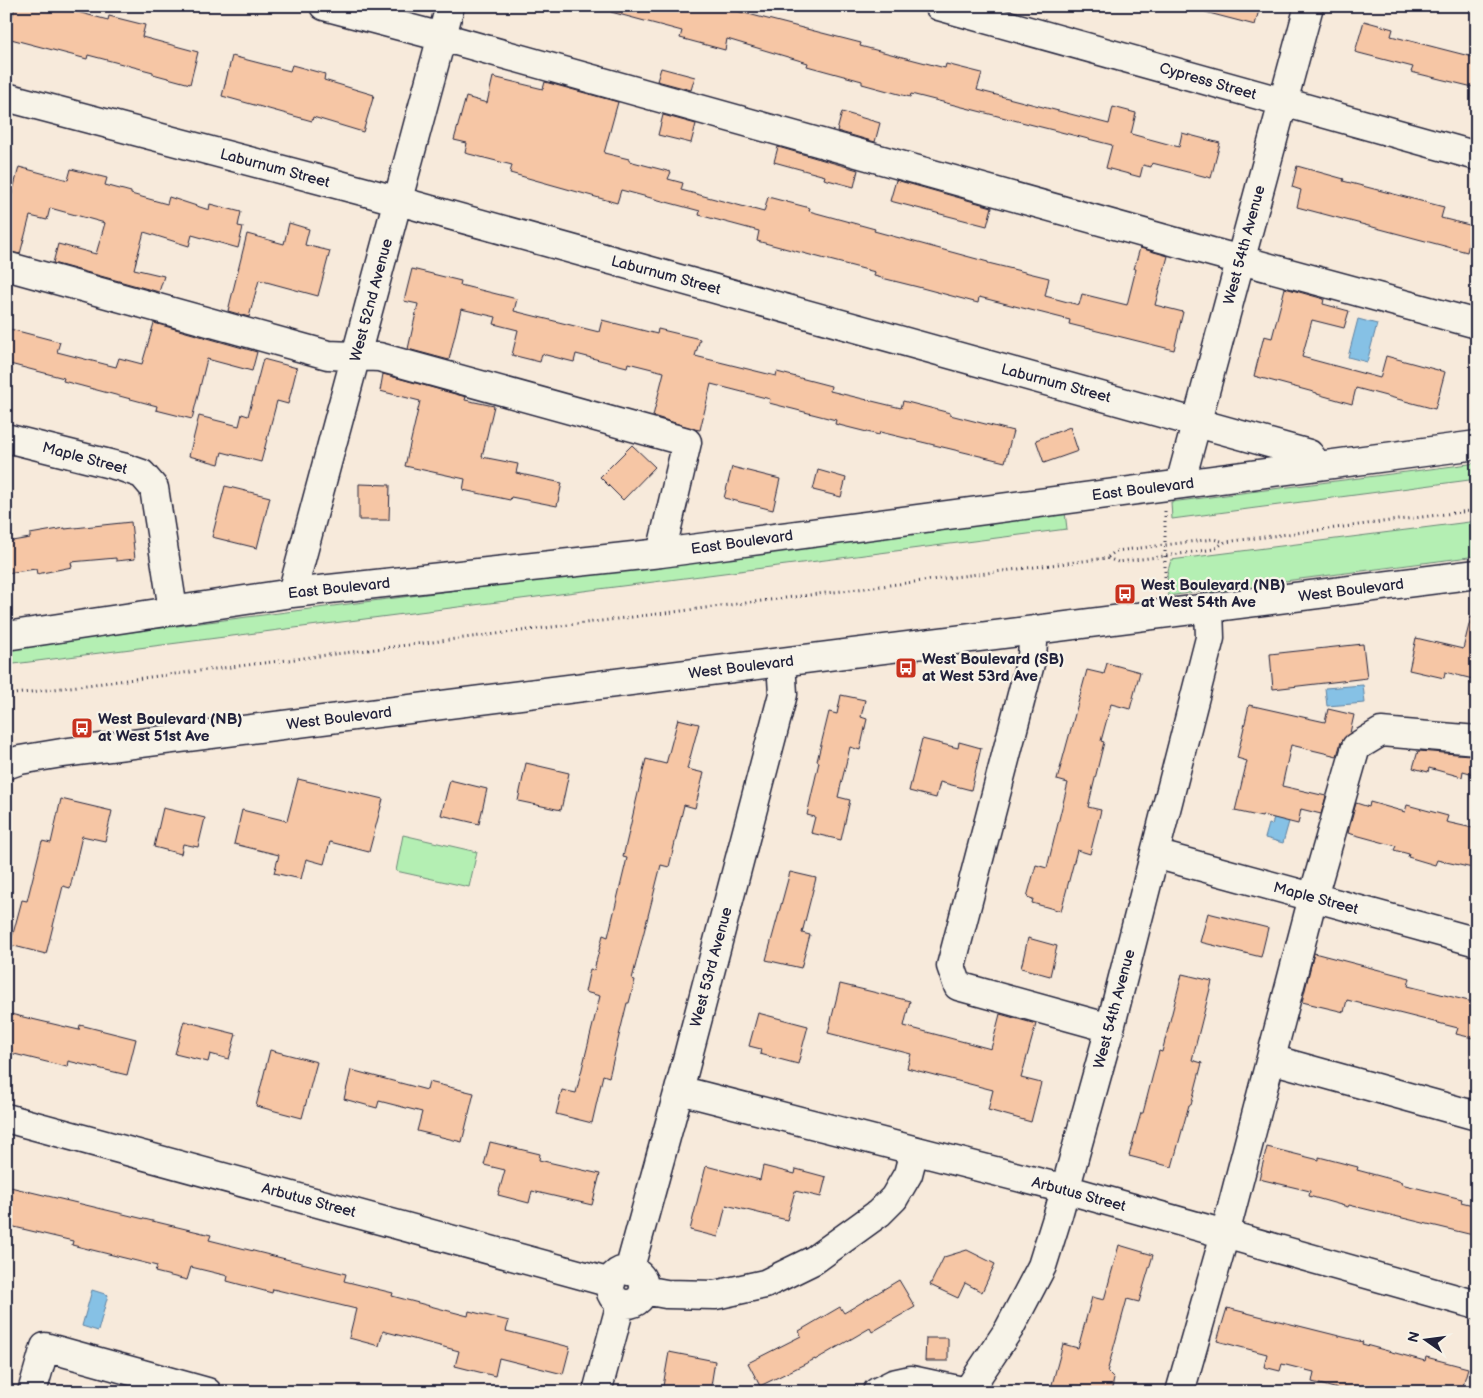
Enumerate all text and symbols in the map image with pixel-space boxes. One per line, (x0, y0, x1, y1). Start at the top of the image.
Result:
street label: Cypress Street (1157, 59, 1259, 104)
street label: Laburnum Street (218, 145, 332, 192)
street label: West 54th Avenue (1219, 183, 1270, 307)
street label: West 52nd Avenue (346, 236, 397, 364)
street label: Laburnum Street (609, 252, 723, 299)
street label: Laburnum Street (999, 360, 1113, 407)
street label: Maple Street (40, 438, 130, 479)
street label: East Boulevard (1091, 474, 1195, 505)
street label: East Boulevard (690, 526, 794, 559)
street label: East Boulevard (287, 574, 391, 603)
street label: West Boulevard (1297, 575, 1405, 606)
place label: West Boulevard (NB) at West 54th Ave (1141, 576, 1285, 612)
bus stop icon: West Boulevard (NB) at West 54th Ave (1113, 582, 1137, 606)
place label: West Boulevard (SB) at West 53rd Ave (922, 650, 1064, 686)
street label: West Boulevard (687, 652, 795, 683)
bus stop icon: West Boulevard (SB) at West 53rd Ave (894, 656, 918, 680)
street label: West Boulevard (285, 703, 393, 734)
place label: West Boulevard (NB) at West 51st Ave (98, 710, 242, 746)
bus stop icon: West Boulevard (NB) at West 51st Ave (70, 716, 94, 740)
street label: Maple Street (1271, 878, 1361, 919)
street label: West 53rd Avenue (686, 905, 737, 1029)
street label: West 54th Avenue (1089, 947, 1140, 1071)
street label: Arbutus Street (1030, 1173, 1128, 1216)
street label: Arbutus Street (260, 1179, 358, 1222)
north arrow (1400, 1316, 1450, 1366)
text: N (1404, 1330, 1423, 1344)

